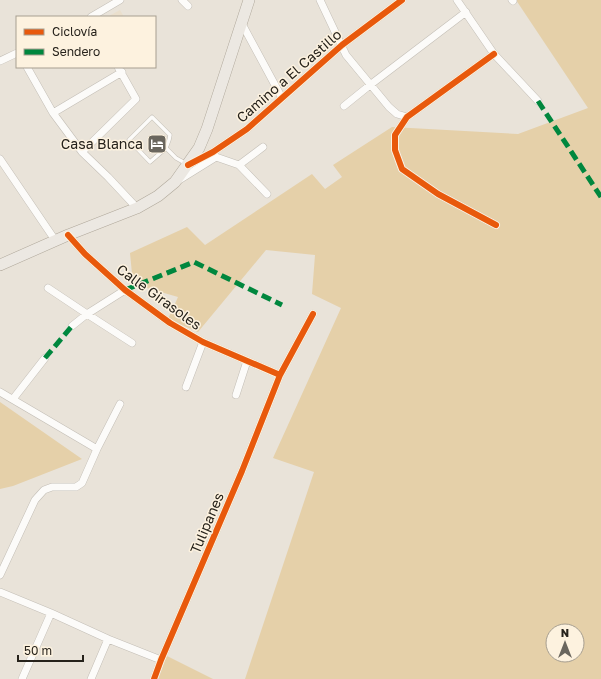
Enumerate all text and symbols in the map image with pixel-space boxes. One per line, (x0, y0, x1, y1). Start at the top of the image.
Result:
legend (16, 16, 156, 68)
text: Ciclovía (52, 24, 97, 39)
street label: Camino a El Castillo (233, 25, 345, 126)
text: Sendero (52, 44, 100, 59)
hotel icon: Casa Blanca (146, 133, 168, 155)
place label: Casa Blanca (61, 135, 143, 152)
street label: Calle Girasoles (114, 260, 205, 333)
street label: Tulipanes (186, 490, 227, 556)
north arrow (545, 623, 585, 663)
text: N (561, 626, 569, 639)
scale bar (18, 637, 83, 663)
text: 50 m (24, 643, 52, 658)

